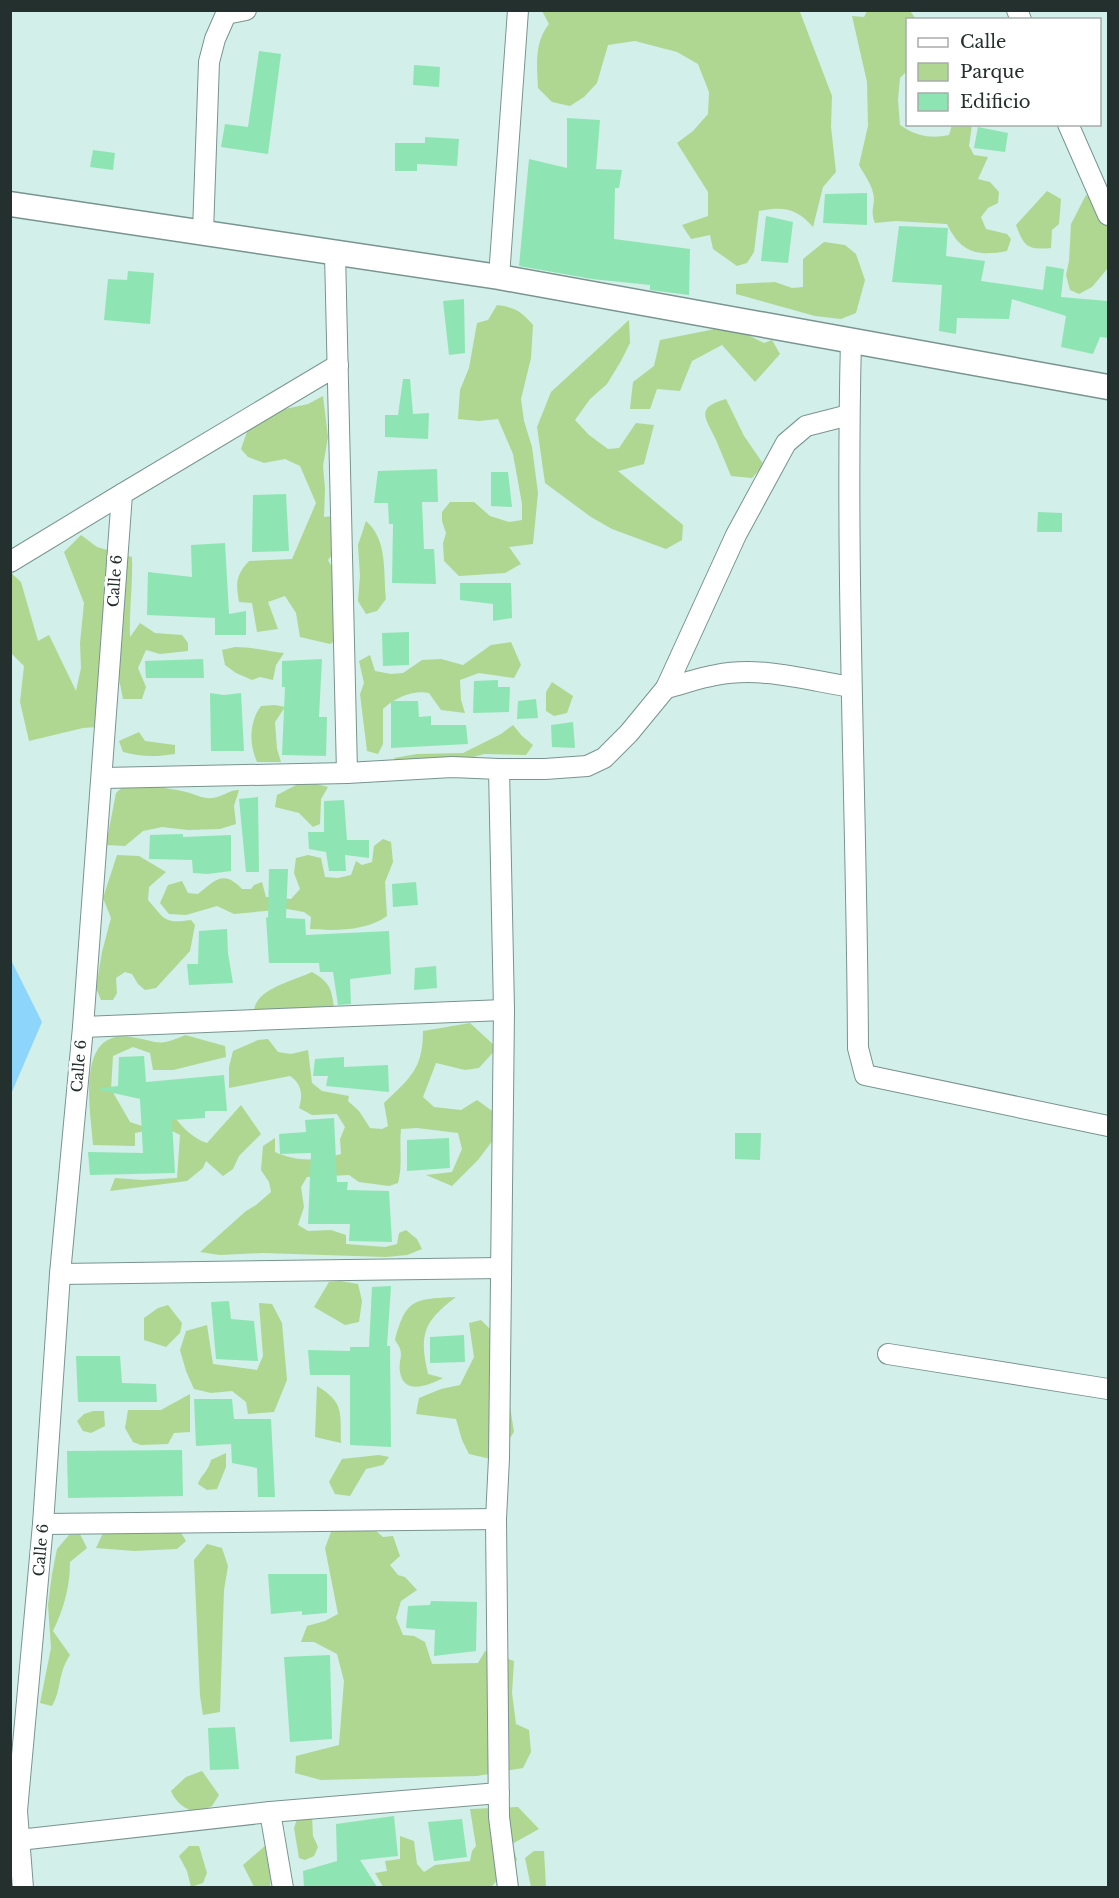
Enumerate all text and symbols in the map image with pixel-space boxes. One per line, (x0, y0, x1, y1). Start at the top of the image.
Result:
legend (906, 18, 1101, 126)
text: Calle (960, 31, 1006, 53)
text: Parque (960, 61, 1025, 83)
text: Edificio (960, 91, 1031, 113)
street label: Calle 6 (103, 554, 126, 608)
street label: Calle 6 (67, 1039, 90, 1093)
street label: Calle 6 (29, 1523, 52, 1577)

